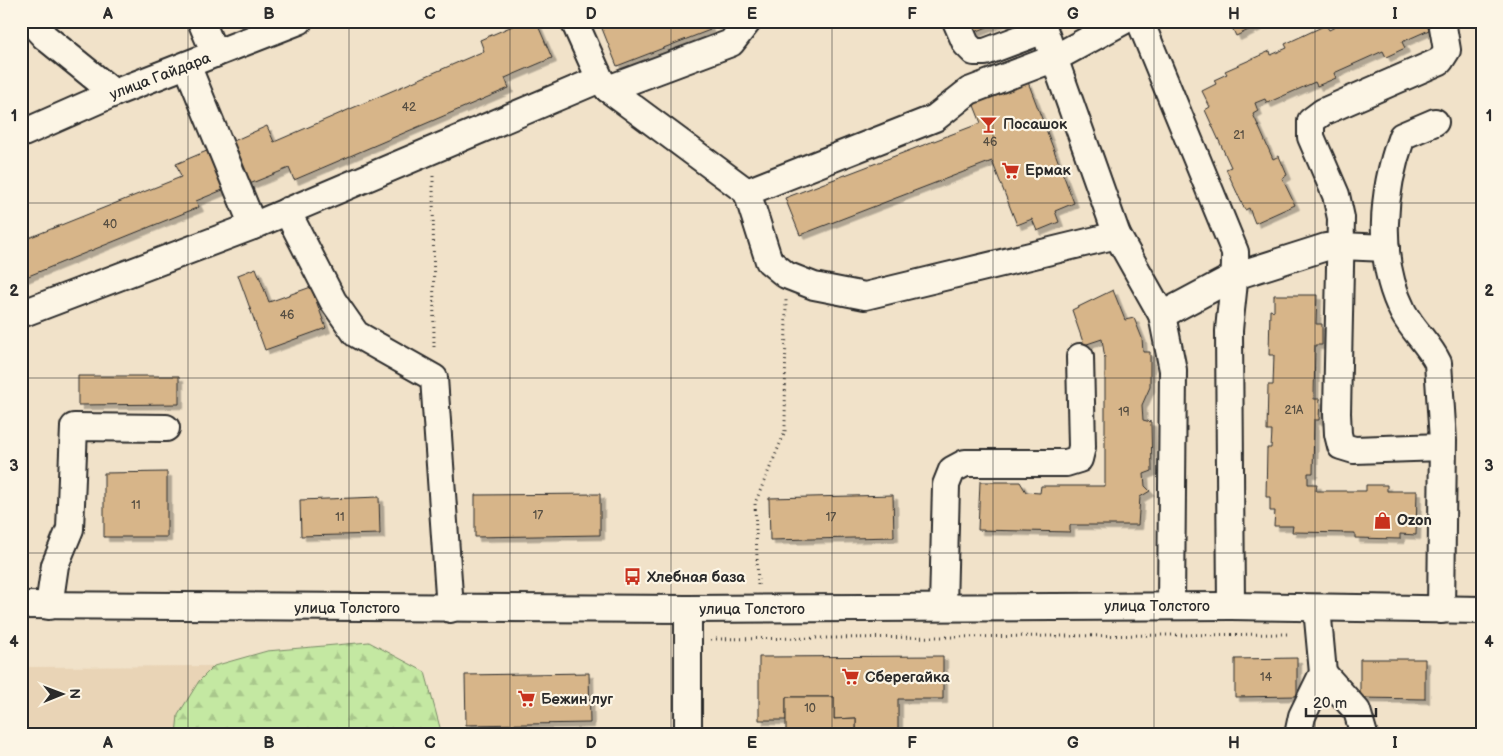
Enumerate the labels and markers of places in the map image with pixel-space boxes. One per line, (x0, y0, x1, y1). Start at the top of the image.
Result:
bar icon: Посашок (979, 114, 999, 134)
place label: Посашок (1003, 115, 1068, 134)
supermarket icon: Ермак (1001, 160, 1021, 180)
place label: Ермак (1025, 161, 1071, 180)
shop icon: Ozon (1373, 510, 1393, 530)
place label: Ozon (1397, 511, 1432, 530)
bus stop icon: Хлебная база (623, 567, 643, 587)
place label: Хлебная база (646, 568, 745, 587)
supermarket icon: Сберегайка (841, 667, 861, 687)
place label: Сберегайка (865, 668, 950, 687)
supermarket icon: Бежин луг (517, 689, 537, 709)
place label: Бежин луг (541, 690, 613, 709)

